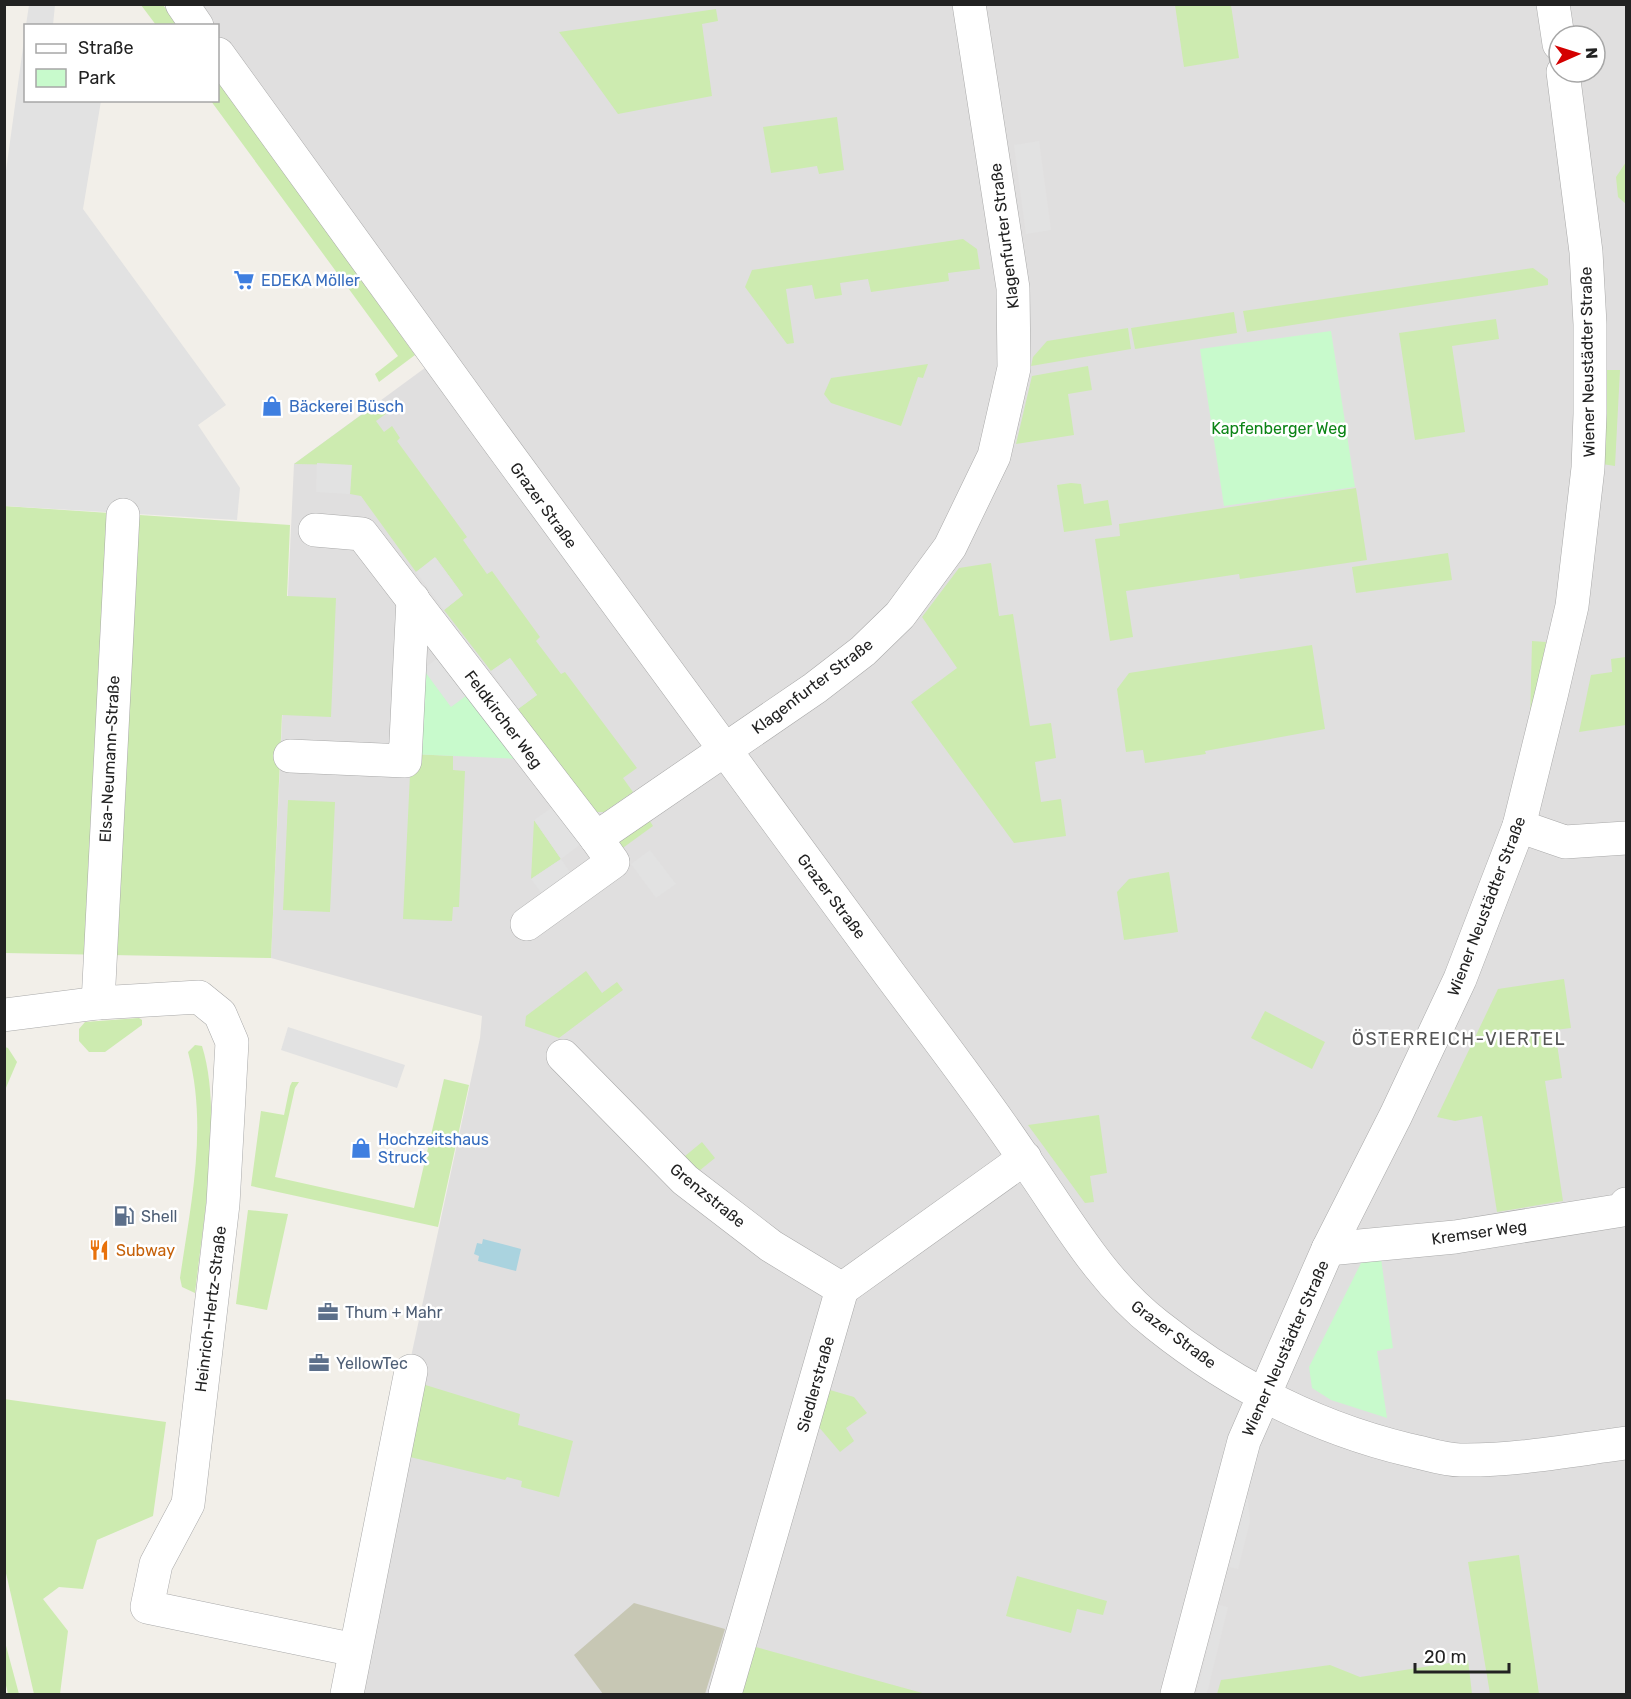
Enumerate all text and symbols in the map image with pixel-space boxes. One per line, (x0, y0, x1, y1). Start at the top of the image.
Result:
legend (24, 24, 219, 102)
north arrow (1547, 24, 1607, 84)
text: Straße (78, 37, 134, 59)
text: N (1582, 47, 1601, 59)
text: Park (78, 67, 116, 89)
street label: Klagenfurter Straße (986, 162, 1023, 310)
street label: Wiener Neustädter Straße (1576, 266, 1599, 457)
supermarket icon: EDEKA Möller (232, 268, 256, 292)
place label: EDEKA Möller (261, 271, 360, 290)
shop icon: Bäckerei Büsch (260, 394, 284, 418)
place label: Bäckerei Büsch (289, 397, 404, 416)
park label: Kapfenberger Weg (1211, 419, 1347, 438)
street label: Grazer Straße (506, 459, 581, 552)
street label: Klagenfurter Straße (748, 635, 877, 738)
street label: Feldkircher Weg (461, 667, 547, 772)
street label: Elsa-Neumann-Straße (96, 675, 123, 843)
street label: Wiener Neustädter Straße (1443, 814, 1530, 999)
street label: Grazer Straße (793, 850, 870, 943)
district label: ÖSTERREICH-VIERTEL (1352, 1028, 1566, 1050)
place label: Hochzeitshaus Struck (378, 1130, 489, 1167)
shop icon: Hochzeitshaus Struck (349, 1136, 373, 1160)
street label: Grenzstraße (666, 1159, 749, 1231)
fuel station icon: Shell (112, 1204, 136, 1228)
place label: Shell (141, 1207, 177, 1226)
street label: Kremser Weg (1430, 1216, 1528, 1249)
street label: Heinrich-Hertz-Straße (191, 1225, 230, 1393)
restaurant icon: Subway (87, 1238, 111, 1262)
place label: Subway (116, 1241, 175, 1260)
street label: Wiener Neustädter Straße (1238, 1257, 1333, 1439)
street label: Grazer Straße (1127, 1296, 1220, 1373)
office icon: Thum + Mahr (316, 1300, 340, 1324)
place label: Thum + Mahr (345, 1303, 443, 1322)
street label: Siedlerstraße (793, 1334, 838, 1434)
office icon: YellowTec (307, 1351, 331, 1375)
place label: YellowTec (336, 1354, 408, 1373)
scale bar (1415, 1636, 1510, 1674)
text: 20 m (1424, 1646, 1466, 1668)

